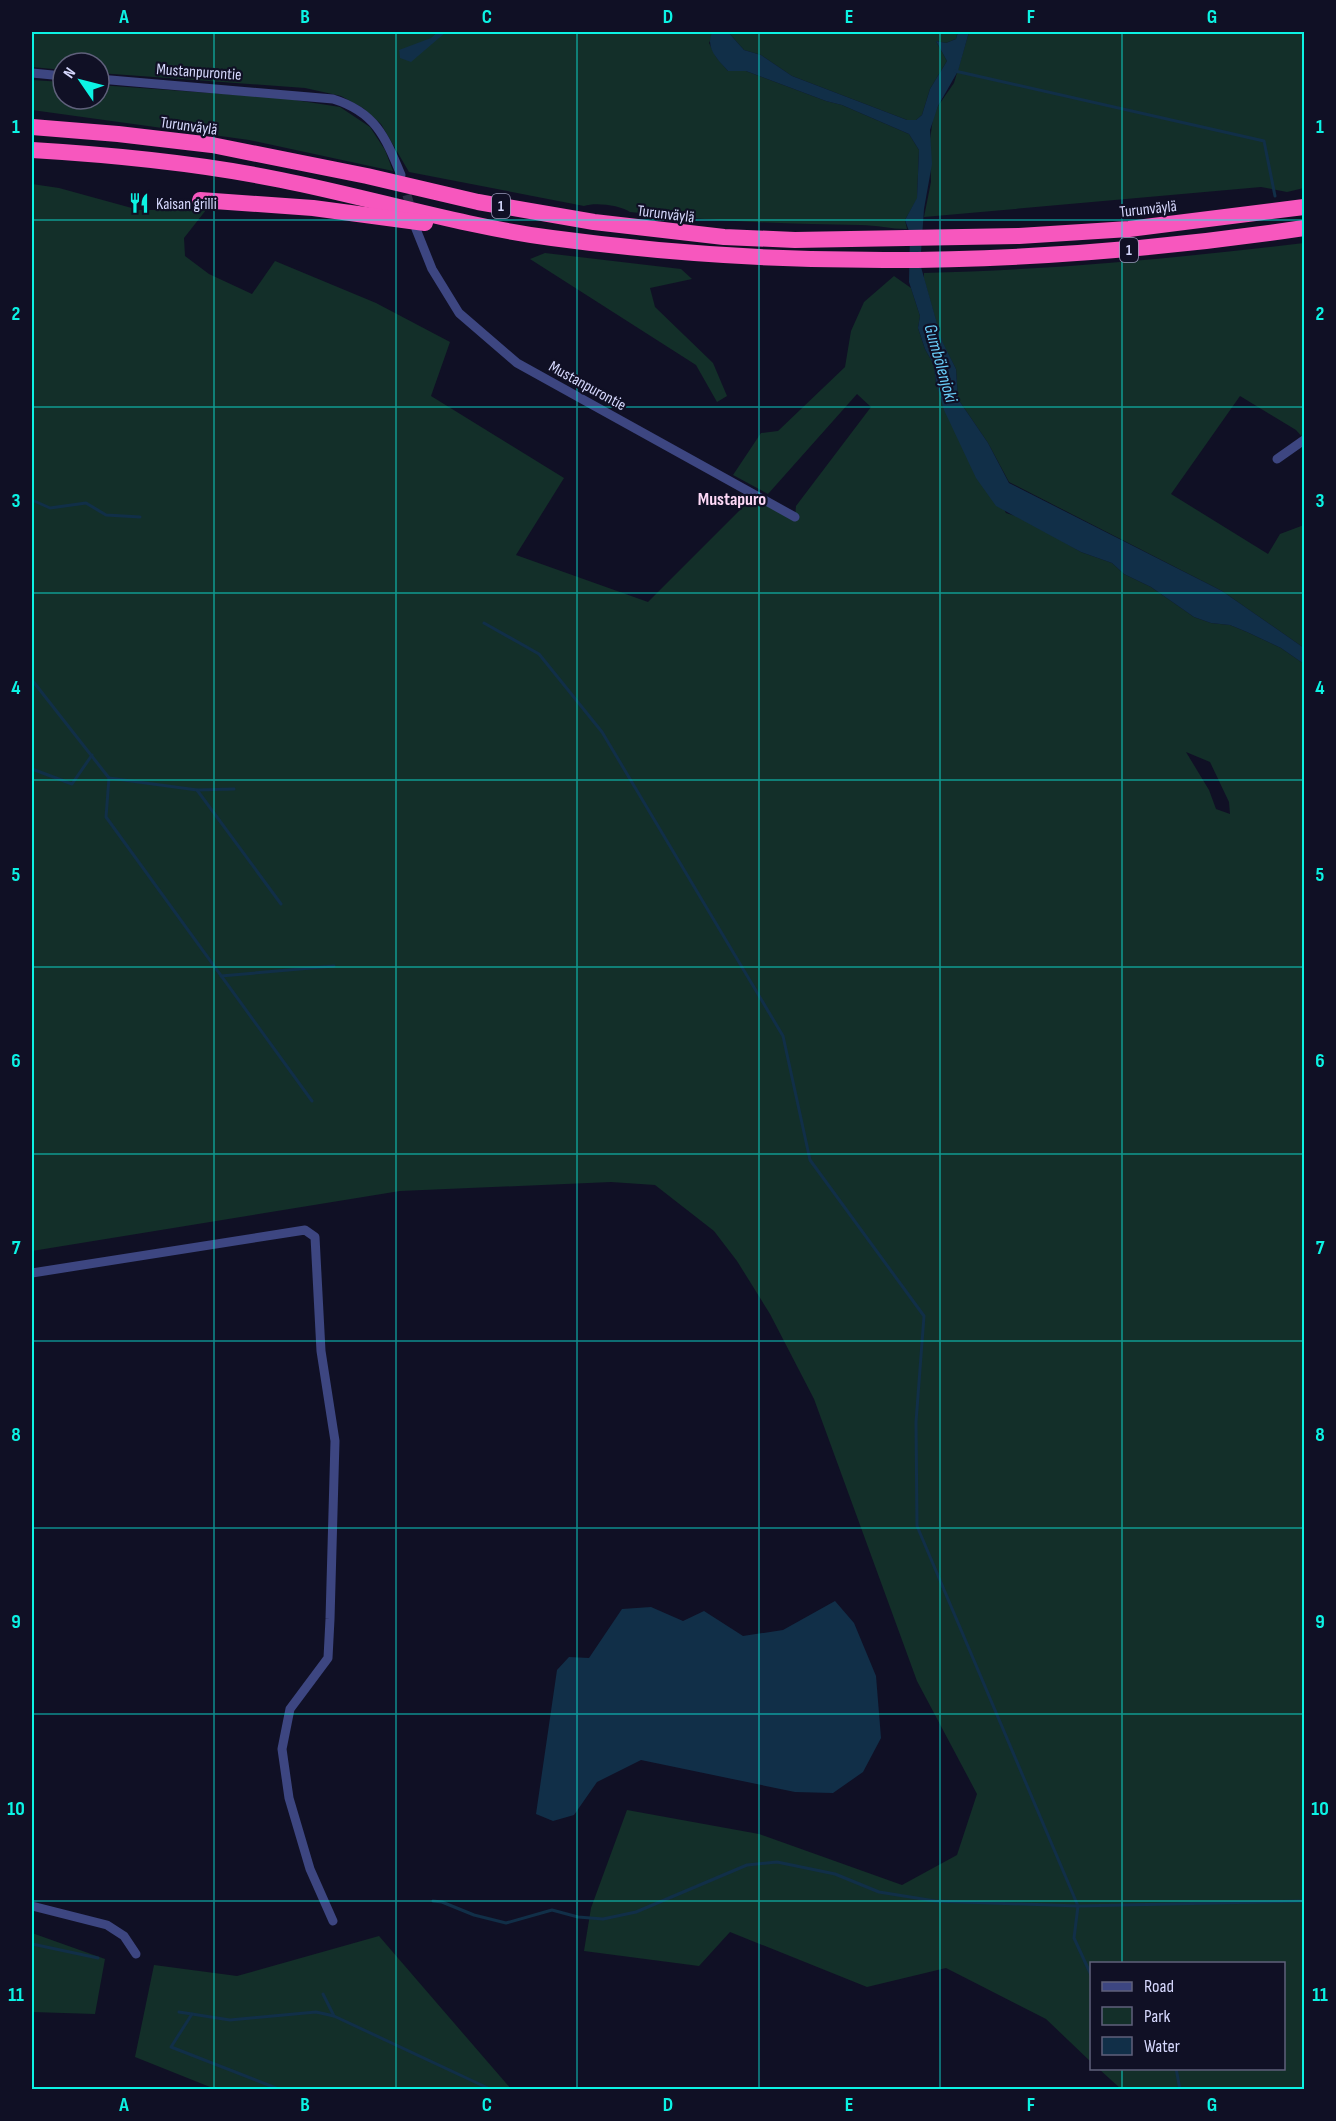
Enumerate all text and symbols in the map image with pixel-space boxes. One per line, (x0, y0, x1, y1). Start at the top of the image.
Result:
text: A (118, 5, 129, 29)
text: B (300, 5, 310, 29)
text: C (482, 5, 492, 29)
text: D (663, 5, 673, 29)
text: E (845, 5, 853, 29)
text: F (1027, 5, 1035, 29)
text: G (1207, 5, 1217, 29)
north arrow (51, 51, 111, 111)
street label: Mustanpurontie (156, 60, 242, 85)
text: N (60, 64, 80, 82)
street label: Turunväylä (159, 113, 219, 140)
text: 1 (12, 115, 20, 139)
text: 1 (1316, 115, 1324, 139)
restaurant icon: Kaisan grilli (127, 191, 151, 215)
road number: 1 (492, 194, 510, 218)
place label: Kaisan grilli (156, 195, 217, 214)
street label: Turunväylä (1119, 197, 1178, 222)
street label: Turunväylä (636, 202, 695, 227)
road number: 1 (1120, 238, 1138, 262)
text: 2 (12, 302, 20, 326)
text: 2 (1316, 302, 1324, 326)
water label: Gumbölenjoki (919, 322, 962, 405)
street label: Mustanpurontie (545, 357, 629, 415)
text: 3 (12, 489, 21, 513)
district label: Mustapuro (698, 489, 766, 510)
text: 3 (1316, 489, 1325, 513)
text: 4 (11, 676, 21, 700)
text: 4 (1315, 676, 1325, 700)
text: 5 (12, 863, 21, 887)
text: 5 (1316, 863, 1325, 887)
text: 6 (11, 1049, 21, 1073)
text: 6 (1315, 1049, 1325, 1073)
text: 7 (12, 1236, 21, 1260)
text: 7 (1316, 1236, 1325, 1260)
text: 8 (11, 1423, 21, 1447)
text: 8 (1315, 1423, 1325, 1447)
text: 9 (11, 1610, 21, 1634)
text: 9 (1315, 1610, 1325, 1634)
text: 10 (7, 1797, 25, 1821)
text: 10 (1311, 1797, 1329, 1821)
legend (1090, 1962, 1285, 2070)
text: Road (1144, 1976, 1174, 1997)
text: 11 (8, 1983, 24, 2007)
text: 11 (1312, 1983, 1328, 2007)
text: Park (1144, 2006, 1170, 2027)
text: Water (1144, 2036, 1180, 2057)
text: A (118, 2093, 129, 2117)
text: B (300, 2093, 310, 2117)
text: C (482, 2093, 492, 2117)
text: D (663, 2093, 673, 2117)
text: E (845, 2093, 853, 2117)
text: F (1027, 2093, 1035, 2117)
text: G (1207, 2093, 1217, 2117)

